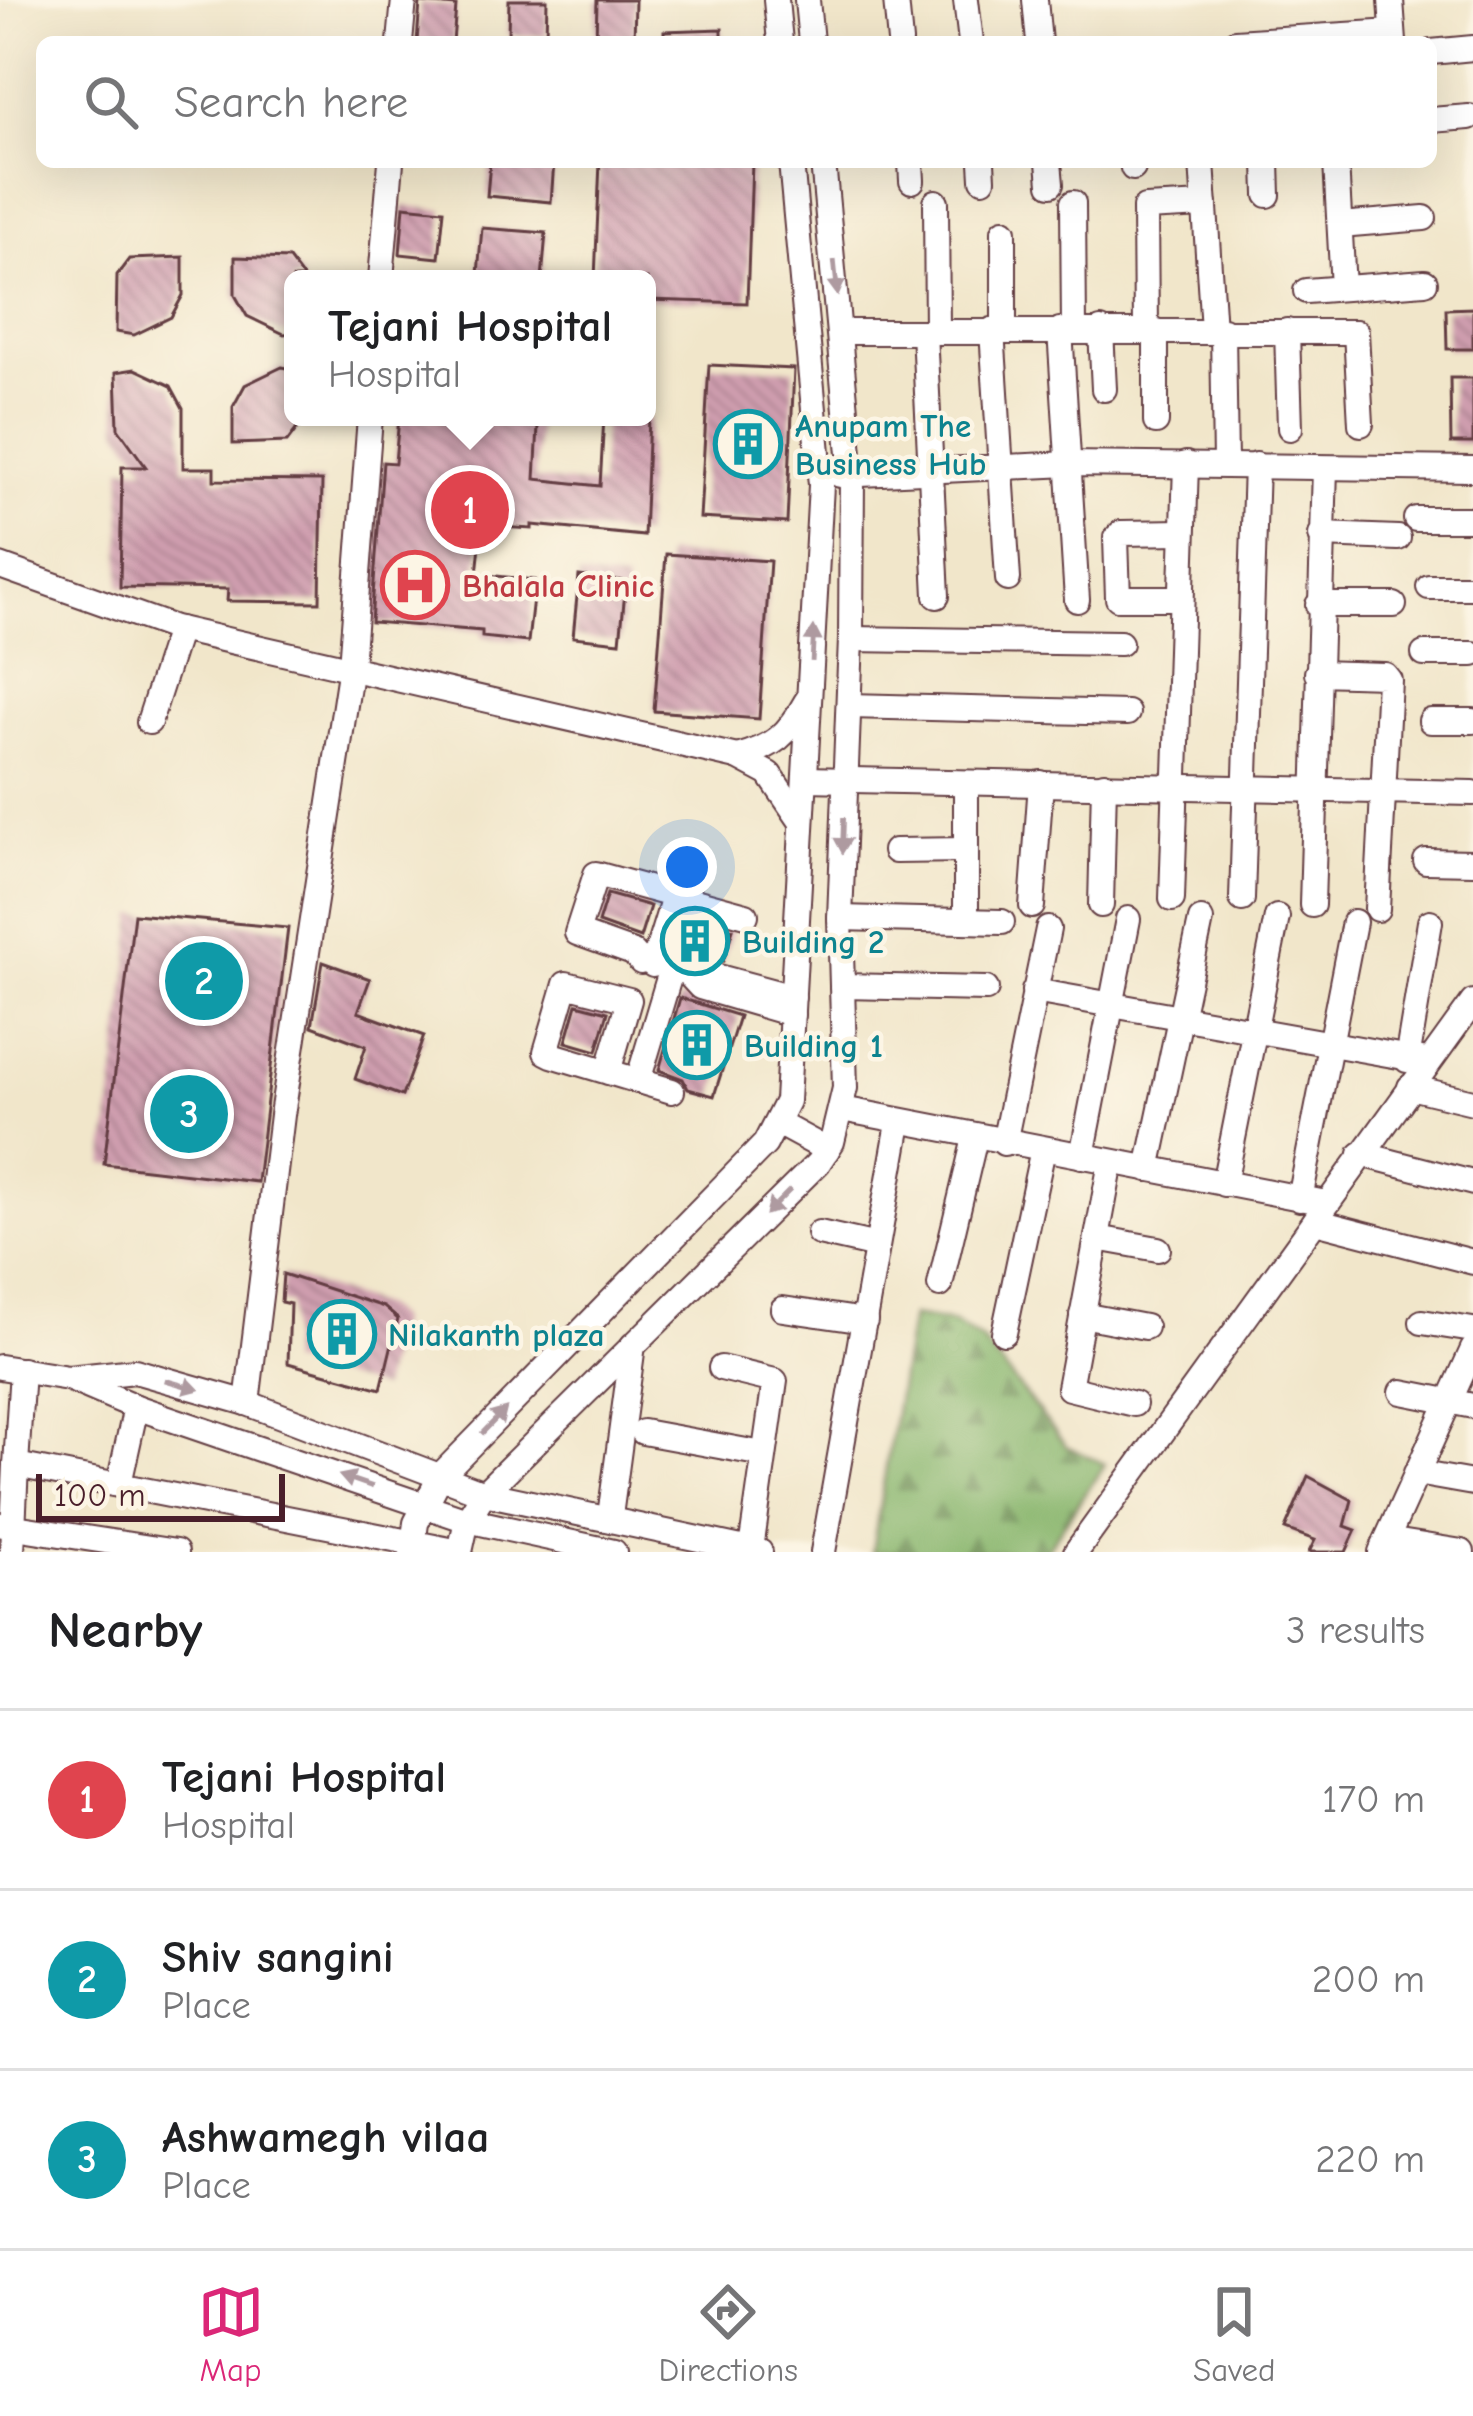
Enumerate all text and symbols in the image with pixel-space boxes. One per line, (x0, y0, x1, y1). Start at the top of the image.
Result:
search box (36, 36, 1437, 168)
icon: search (78, 69, 144, 135)
text: Search here (174, 76, 408, 128)
one-way arrow (827, 260, 846, 297)
popup (284, 270, 656, 426)
text: Tejani Hospital (328, 300, 612, 352)
text: Hospital (328, 352, 461, 397)
place label: Anupam The Business Hub (795, 407, 986, 483)
building icon: Anupam The Business Hub (713, 409, 783, 479)
pin: 1 (431, 465, 509, 555)
hospital icon: Bhalala Clinic (380, 550, 450, 620)
place label: Bhalala Clinic (462, 567, 655, 605)
one-way arrow (803, 625, 822, 662)
one-way arrow (833, 817, 852, 855)
your location (657, 837, 717, 897)
building icon: Building 2 (660, 906, 730, 976)
place label: Building 2 (742, 923, 885, 961)
pin: 2 (165, 936, 243, 1026)
building icon: Building 1 (662, 1010, 732, 1080)
place label: Building 1 (744, 1027, 883, 1065)
pin: 3 (150, 1069, 228, 1159)
one-way arrow (764, 1188, 793, 1216)
building icon: Nilakanth plaza (307, 1299, 377, 1369)
place label: Nilakanth plaza (388, 1316, 604, 1354)
one-way arrow (164, 1376, 201, 1395)
one-way arrow (479, 1407, 507, 1436)
scale bar (36, 1468, 285, 1521)
one-way arrow (337, 1471, 374, 1490)
text: 100 m (54, 1476, 146, 1514)
text: Nearby (48, 1601, 202, 1660)
text: 3 results (1286, 1608, 1425, 1653)
text: Tejani Hospital (162, 1751, 446, 1803)
text: 1 (79, 1777, 95, 1822)
text: 170 m (1322, 1777, 1425, 1822)
text: Hospital (162, 1803, 295, 1848)
text: Shiv sangini (162, 1931, 394, 1983)
text: 2 (77, 1957, 97, 2002)
text: 200 m (1312, 1957, 1425, 2002)
text: Place (162, 1983, 251, 2028)
text: Ashwamegh vilaa (162, 2111, 489, 2163)
text: 3 (77, 2137, 97, 2182)
text: 220 m (1315, 2137, 1425, 2182)
text: Place (162, 2163, 251, 2208)
tab: Map (198, 2279, 264, 2389)
tab: Directions (659, 2279, 798, 2389)
tab: Saved (1193, 2279, 1275, 2389)

